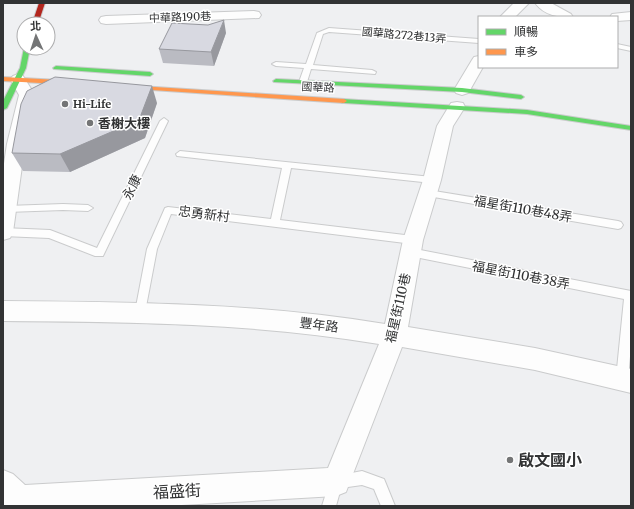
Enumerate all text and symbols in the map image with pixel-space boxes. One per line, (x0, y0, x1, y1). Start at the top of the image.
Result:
street label: 中華路190巷 (149, 9, 211, 25)
north arrow (16, 16, 56, 56)
legend (478, 16, 618, 68)
text: 北 (30, 19, 41, 33)
street label: 國華路272巷13弄 (361, 24, 447, 46)
text: 順暢 (514, 24, 538, 39)
text: 車多 (514, 44, 538, 59)
street label: 國華路 (301, 79, 335, 95)
place label: Hi-Life (73, 97, 111, 111)
marker: Hi-Life (60, 99, 70, 109)
place label: 香榭大樓 (98, 115, 150, 132)
marker: 香榭大樓 (85, 118, 95, 128)
street label: 永康 (119, 172, 145, 202)
street label: 福星街110巷48弄 (472, 192, 574, 226)
street label: 忠勇新村 (177, 202, 231, 226)
street label: 福星街110巷38弄 (471, 257, 571, 293)
street label: 福星街110巷 (382, 271, 414, 345)
street label: 豐年路 (299, 314, 339, 336)
place label: 啟文國小 (518, 450, 582, 470)
marker: 啟文國小 (505, 455, 515, 465)
street label: 福盛街 (153, 480, 201, 502)

